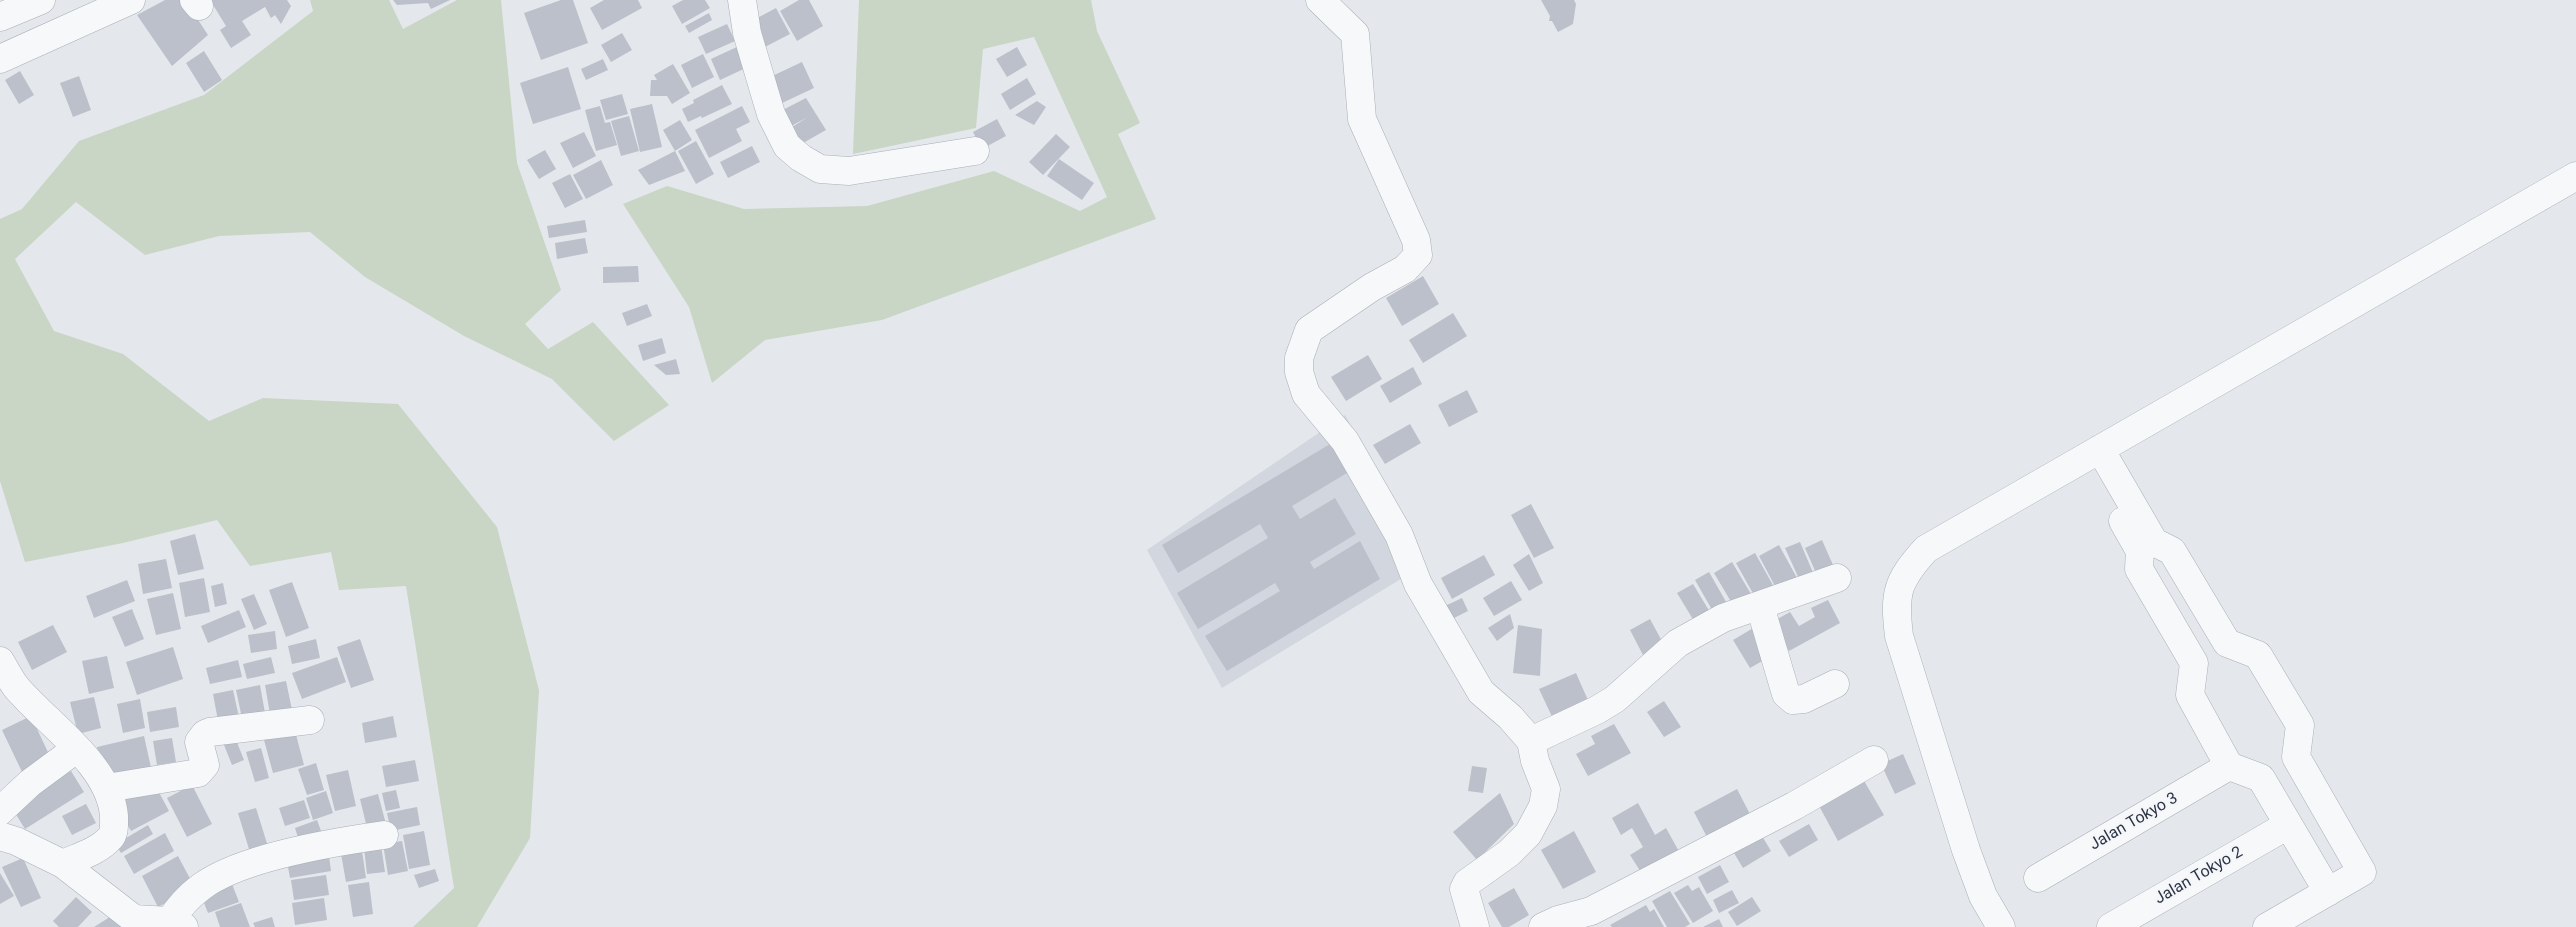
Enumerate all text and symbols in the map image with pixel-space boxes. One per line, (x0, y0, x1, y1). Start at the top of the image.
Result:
street label: Jalan Tokyo 3 (2087, 789, 2181, 855)
street label: Jalan Tokyo 2 (2152, 843, 2246, 909)

